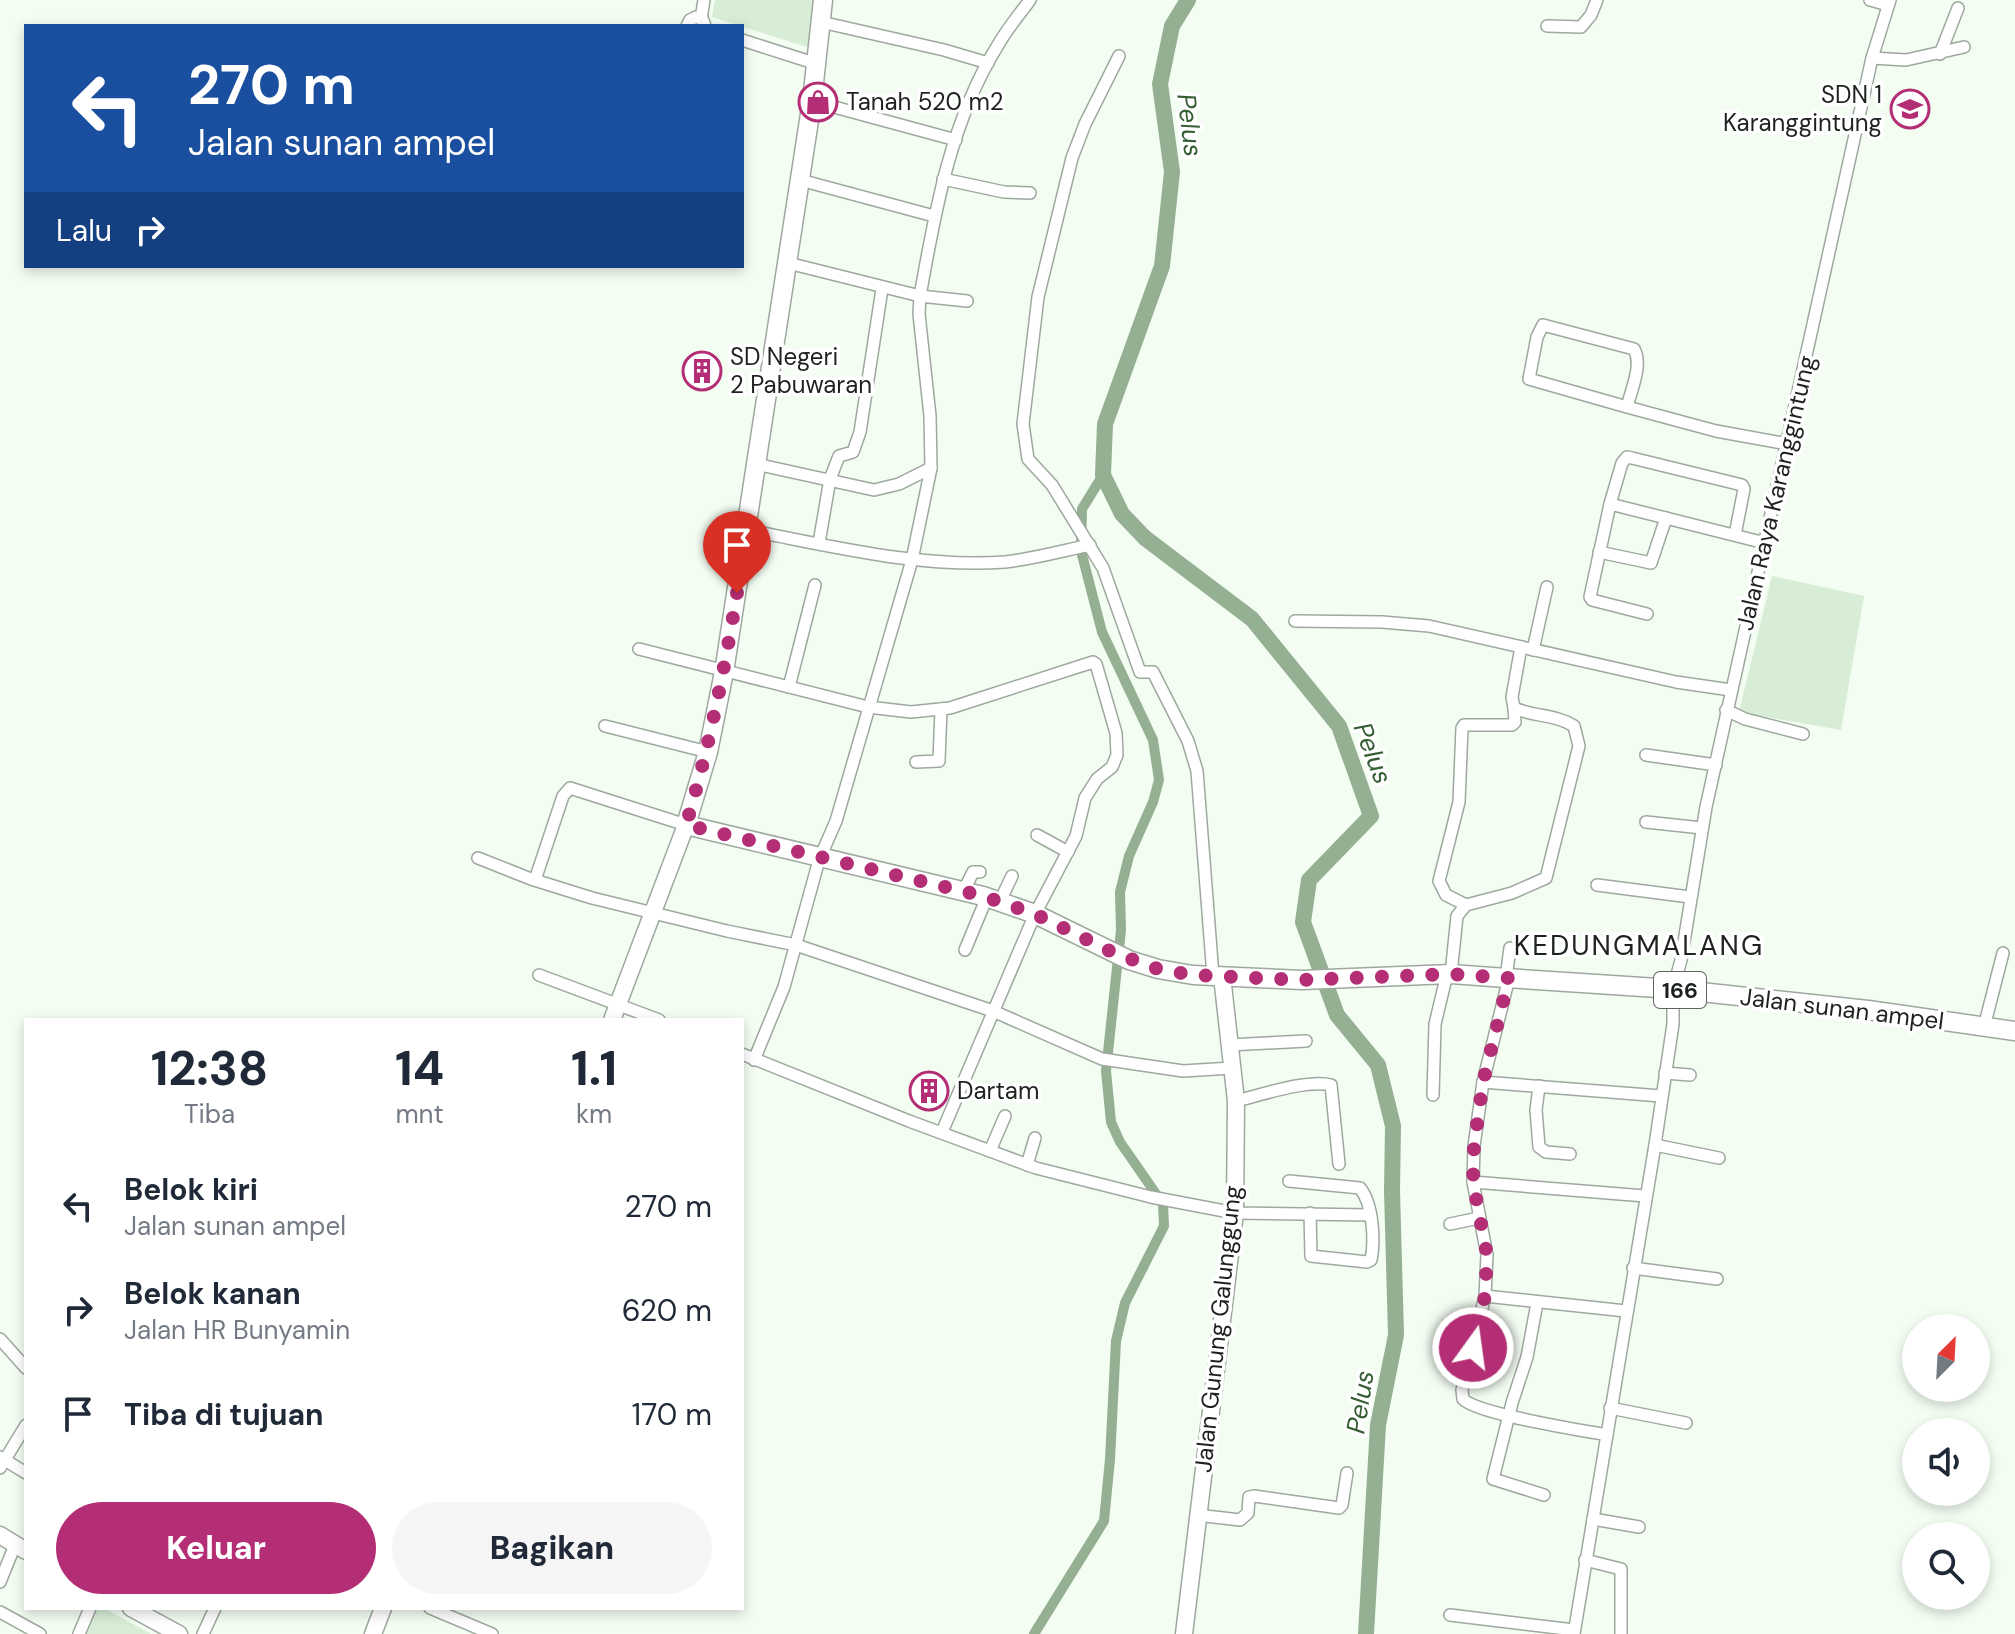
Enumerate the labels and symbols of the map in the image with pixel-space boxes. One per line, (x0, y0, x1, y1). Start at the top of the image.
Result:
place label: SDN 1 Karanggintung (1723, 79, 1882, 138)
shop icon: Tanah 520 m2 (797, 81, 839, 123)
place label: Tanah 520 m2 (846, 86, 1004, 117)
school or university icon: SDN 1 Karanggintung (1889, 88, 1931, 130)
water label: Pelus (1169, 91, 1211, 159)
place label: SD Negeri 2 Pabuwaran (730, 341, 872, 400)
building icon: SD Negeri 2 Pabuwaran (681, 350, 723, 392)
street label: Jalan Raya Karanggintung (1729, 352, 1822, 633)
pin (703, 511, 771, 593)
water label: Pelus (1346, 717, 1400, 789)
district label: KEDUNGMALANG (1514, 927, 1764, 964)
road number: 166 (1654, 972, 1706, 1008)
street label: Jalan sunan ampel (1738, 981, 1946, 1036)
building icon: Dartam (908, 1070, 950, 1112)
place label: Dartam (957, 1075, 1039, 1106)
street label: Jalan Gunung Galunggung (1187, 1184, 1248, 1474)
position arrow (1431, 1306, 1515, 1390)
north arrow (1902, 1314, 1990, 1402)
water label: Pelus (1338, 1368, 1382, 1436)

